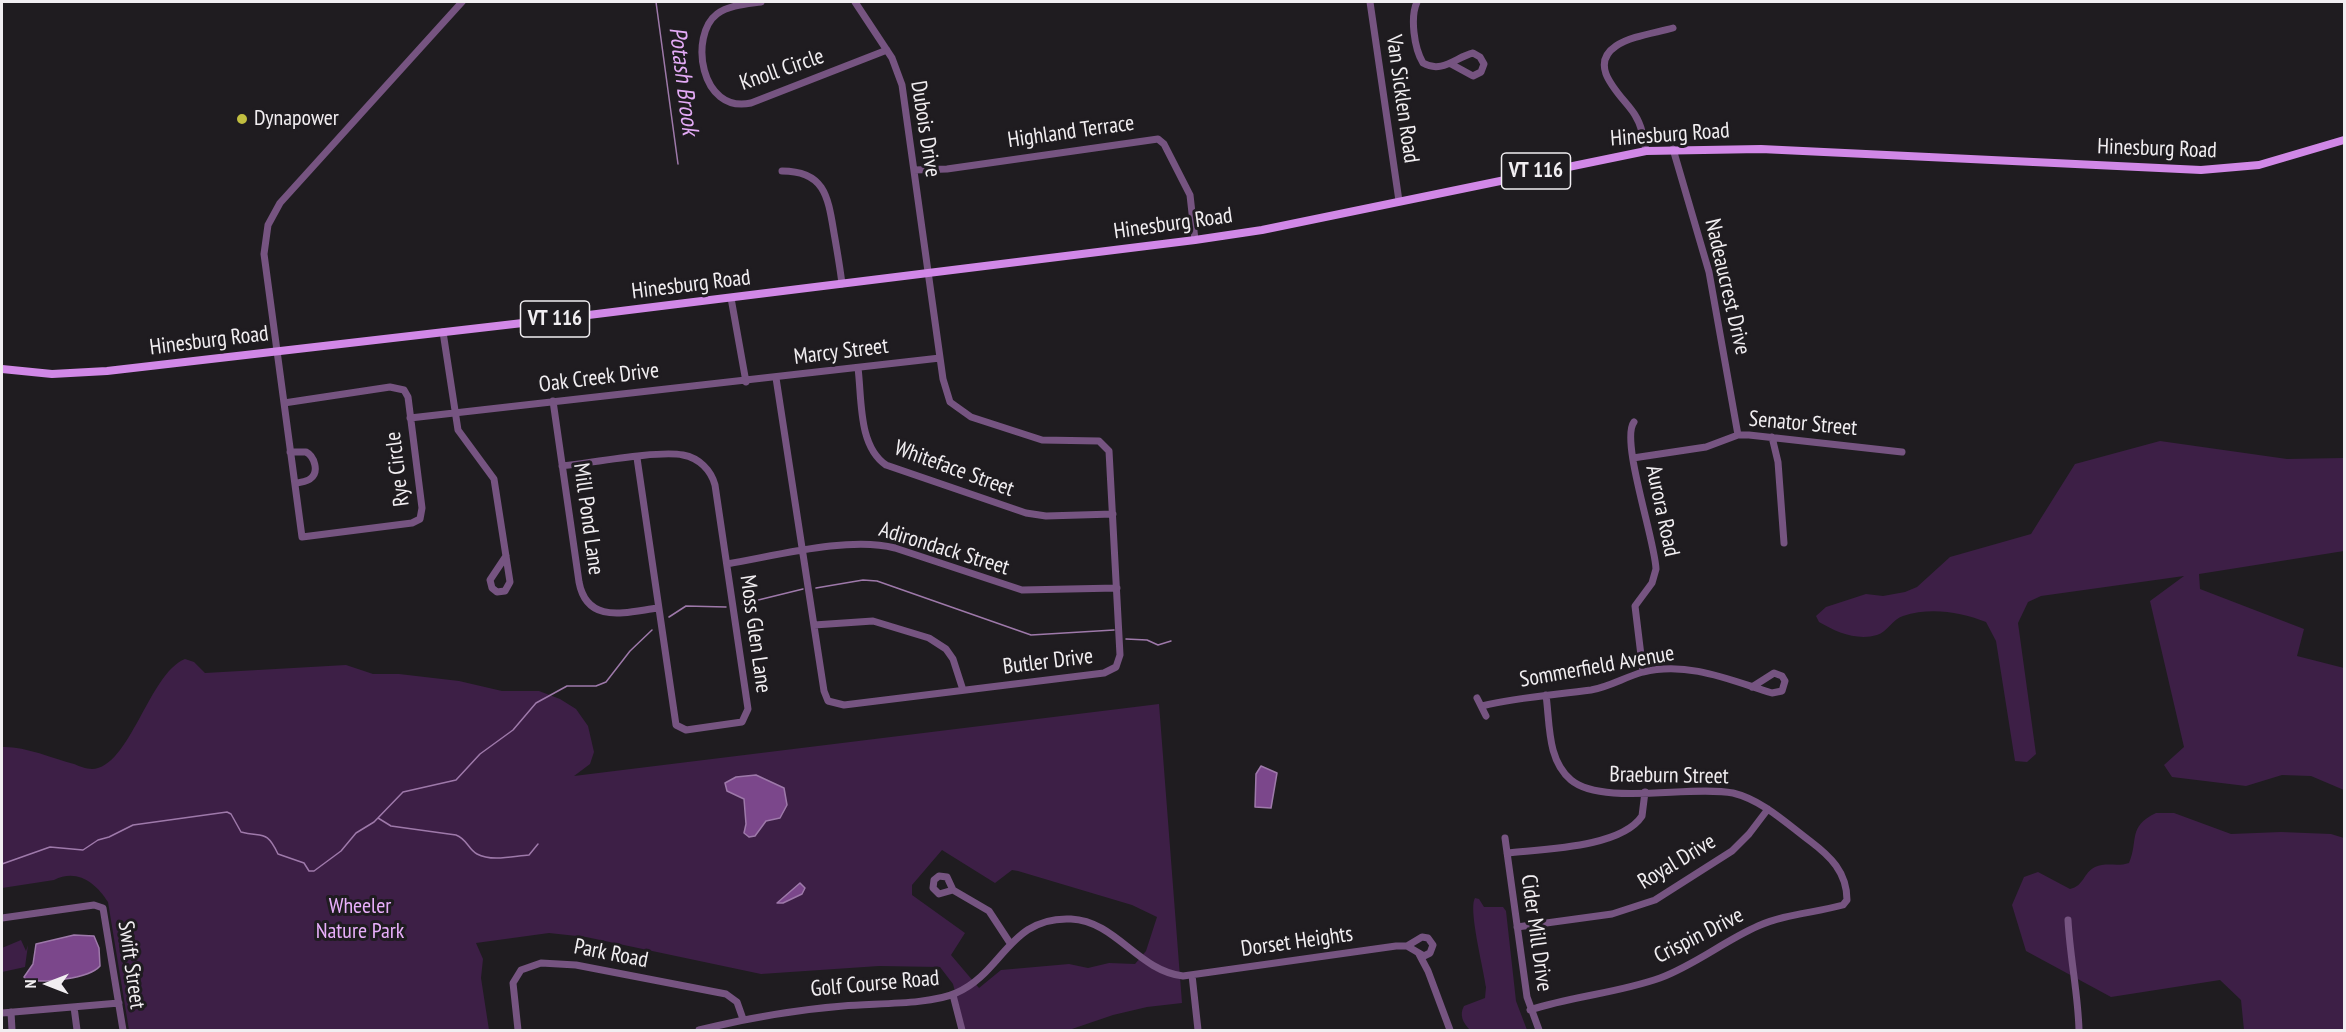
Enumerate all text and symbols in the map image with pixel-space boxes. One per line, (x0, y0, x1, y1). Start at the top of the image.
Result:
water label: Potash Brook (662, 25, 704, 137)
street label: Van Sicklen Road (1380, 33, 1424, 165)
street label: Knoll Circle (736, 43, 828, 97)
street label: Dubois Drive (904, 79, 946, 179)
place label: Dynapower (254, 106, 339, 132)
street label: Highland Terrace (1006, 110, 1136, 154)
marker: Dynapower (235, 112, 249, 126)
street label: Hinesburg Road (1609, 118, 1731, 152)
street label: Hinesburg Road (2097, 134, 2217, 164)
road number: VT 116 (1502, 153, 1570, 189)
street label: Hinesburg Road (1112, 203, 1234, 245)
street label: Nadeaucrest Drive (1699, 216, 1755, 358)
street label: Hinesburg Road (630, 265, 752, 305)
road number: VT 116 (520, 301, 590, 337)
street label: Hinesburg Road (148, 321, 270, 361)
street label: Marcy Street (792, 333, 890, 371)
street label: Oak Creek Drive (537, 358, 661, 398)
street label: Senator Street (1748, 406, 1858, 442)
street label: Rye Circle (380, 430, 416, 508)
street label: Whiteface Street (891, 435, 1017, 503)
street label: Mill Pond Lane (567, 461, 609, 577)
street label: Aurora Road (1639, 463, 1685, 559)
street label: Adirondack Street (876, 517, 1012, 581)
street label: Moss Glen Lane (734, 573, 776, 695)
street label: Sommerfield Avenue (1518, 640, 1676, 694)
street label: Butler Drive (1001, 643, 1095, 681)
street label: Braeburn Street (1609, 762, 1729, 790)
street label: Royal Drive (1633, 829, 1721, 895)
street label: Cider Mill Drive (1515, 873, 1557, 993)
park label: Wheeler Nature Park (316, 894, 404, 945)
street label: Crispin Drive (1650, 902, 1748, 970)
street label: Swift Street (112, 919, 150, 1011)
street label: Dorset Heights (1239, 921, 1355, 963)
street label: Park Road (572, 934, 650, 974)
north arrow (18, 954, 78, 1014)
street label: Golf Course Road (810, 965, 940, 1003)
text: N (20, 980, 40, 988)

